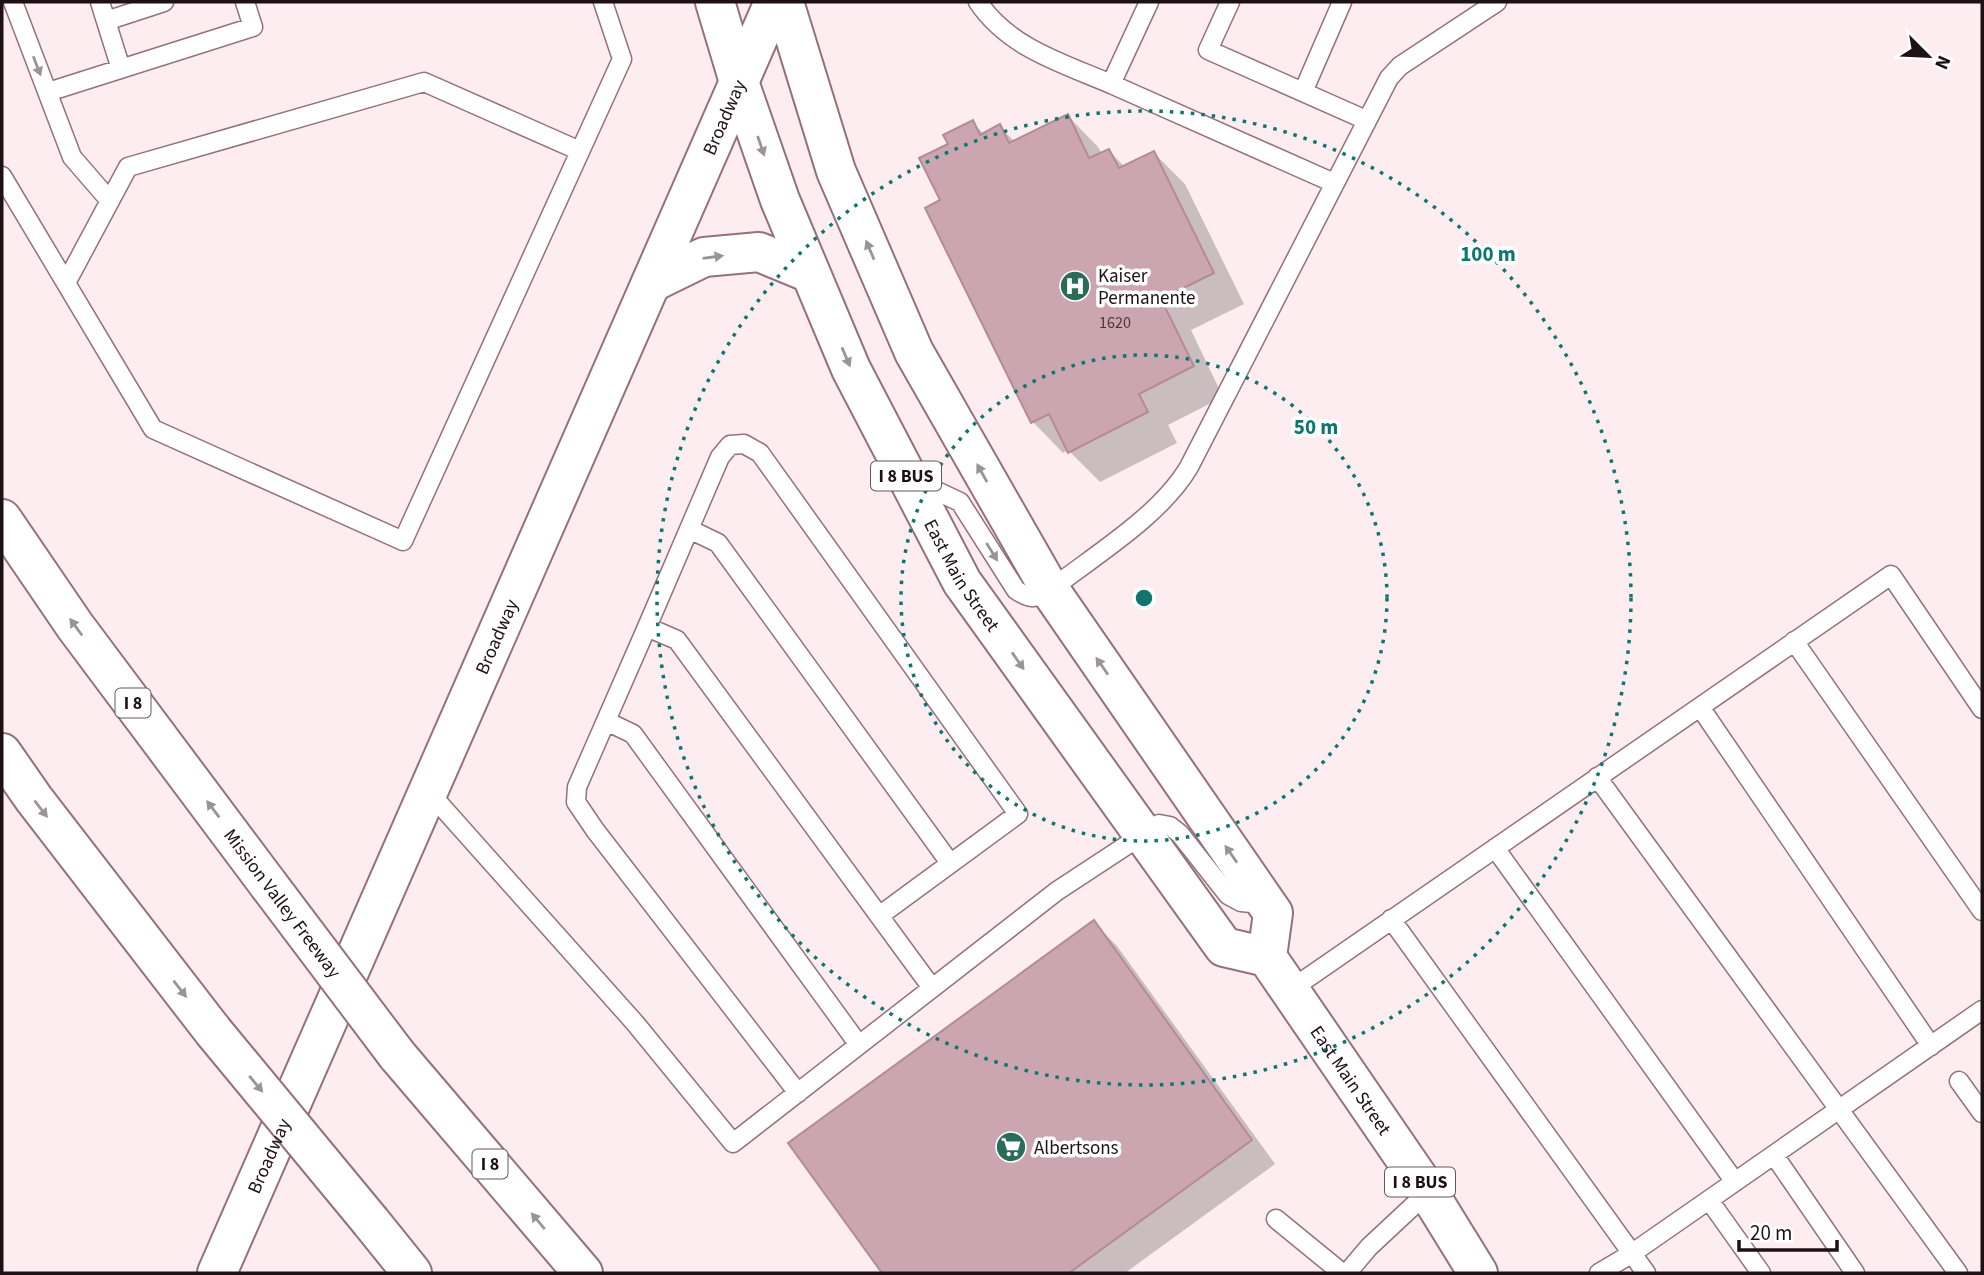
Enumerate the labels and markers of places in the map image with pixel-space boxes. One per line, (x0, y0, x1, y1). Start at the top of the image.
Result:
place label: Kaiser Permanente (1098, 263, 1195, 312)
hospital icon: Kaiser Permanente (1058, 269, 1092, 303)
centre of rings (1132, 586, 1156, 610)
supermarket icon: Albertsons (994, 1130, 1028, 1164)
place label: Albertsons (1034, 1135, 1119, 1162)

